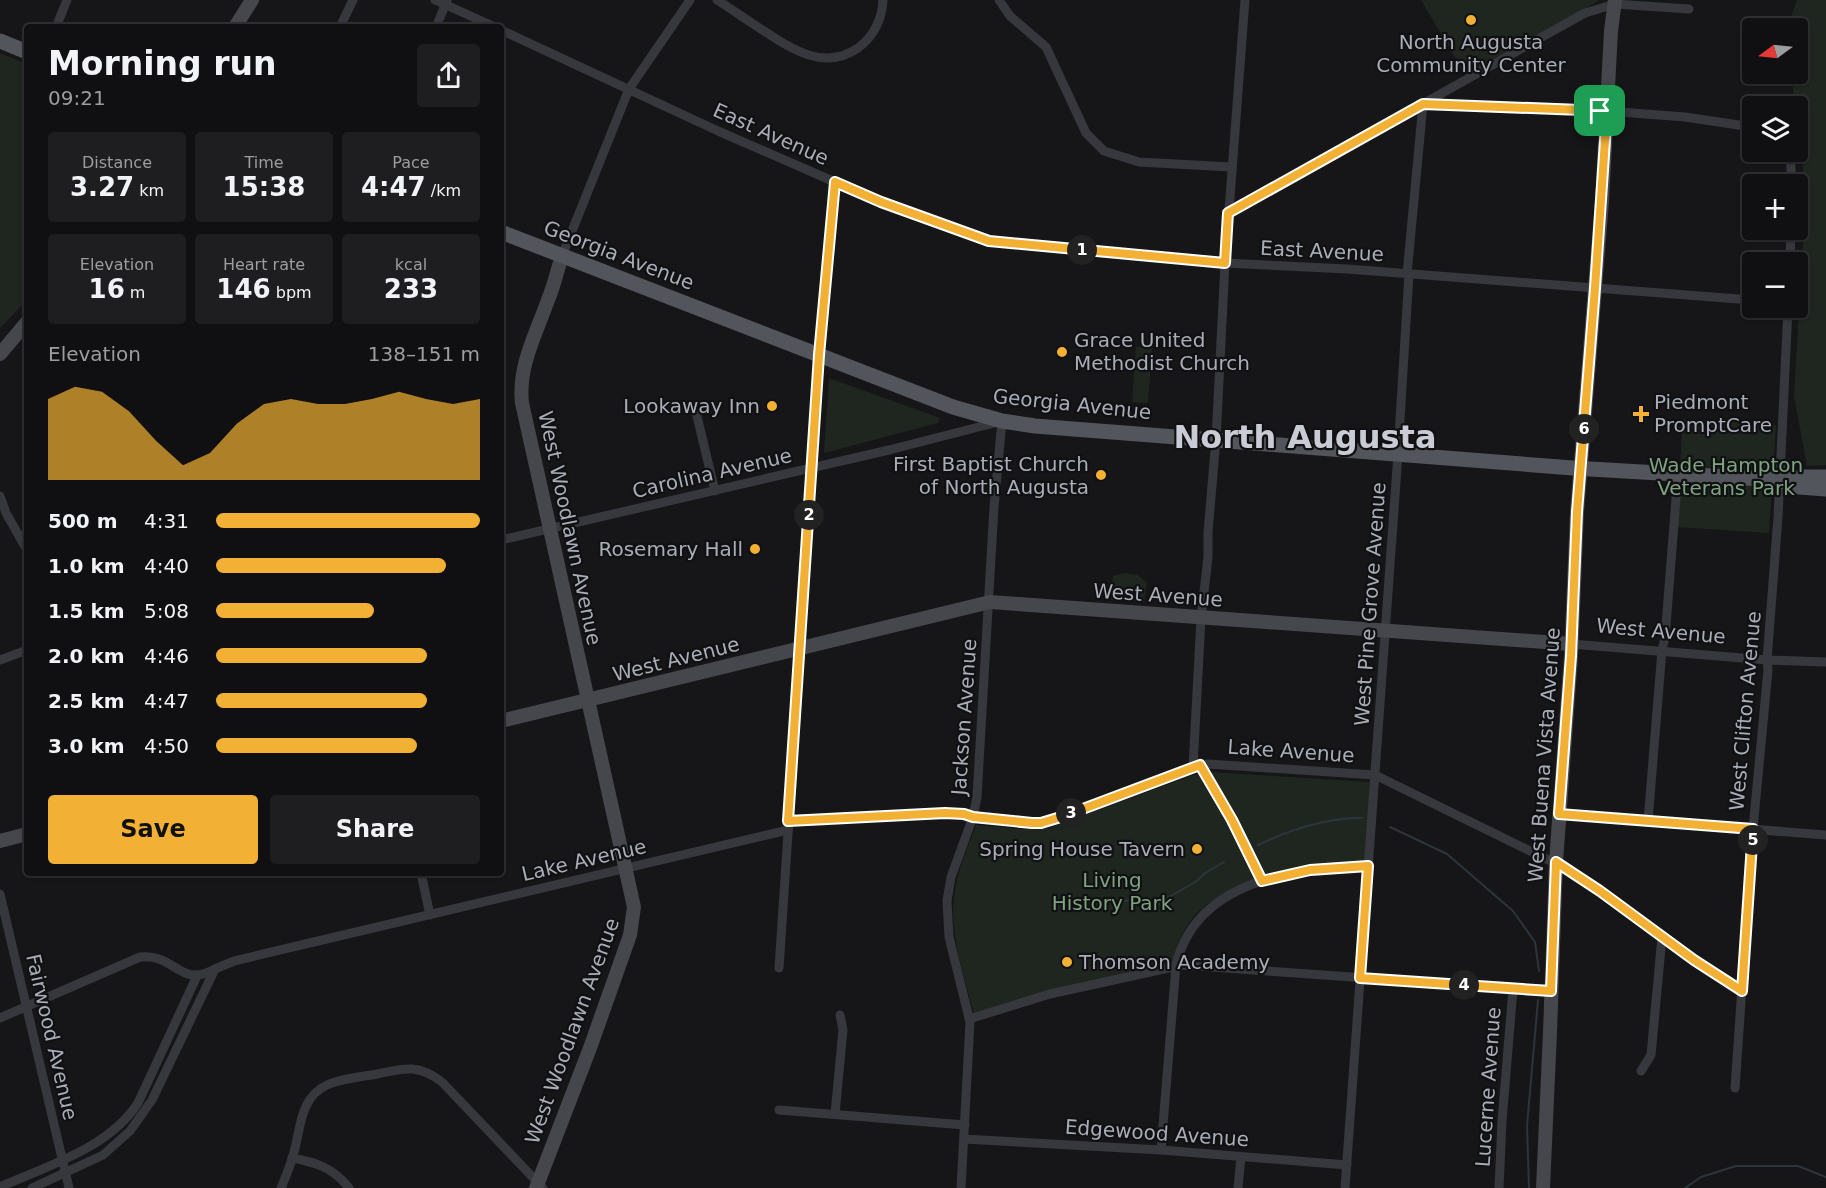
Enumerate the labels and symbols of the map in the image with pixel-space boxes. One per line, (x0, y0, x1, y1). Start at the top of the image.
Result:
marker: North Augusta Community Center (1464, 13, 1478, 27)
north arrow (1742, 18, 1808, 84)
place label: North Augusta Community Center (1376, 30, 1566, 77)
pin (1574, 85, 1625, 136)
street label: East Avenue (710, 98, 832, 170)
street label: Georgia Avenue (540, 215, 698, 295)
pin: 1 (1067, 235, 1097, 265)
street label: East Avenue (1260, 236, 1384, 266)
place label: Grace United Methodist Church (1074, 328, 1250, 375)
marker: Grace United Methodist Church (1055, 345, 1069, 359)
street label: Georgia Avenue (992, 384, 1152, 424)
place label: Piedmont PromptCare (1654, 390, 1772, 437)
place label: Lookaway Inn (623, 394, 760, 418)
marker: Lookaway Inn (765, 399, 779, 413)
marker: Piedmont PromptCare (1632, 405, 1650, 423)
street label: West Woodlawn Avenue (533, 409, 607, 647)
pin: 6 (1569, 414, 1599, 444)
district label: North Augusta (1174, 418, 1436, 456)
street label: Carolina Avenue (630, 443, 794, 503)
place label: First Baptist Church of North Augusta (893, 452, 1089, 499)
park label: Wade Hampton Veterans Park (1649, 453, 1803, 500)
marker: First Baptist Church of North Augusta (1094, 468, 1108, 482)
street label: West Pine Grove Avenue (1350, 481, 1390, 727)
pin: 2 (794, 500, 824, 530)
place label: Rosemary Hall (598, 537, 743, 561)
marker: Rosemary Hall (748, 542, 762, 556)
street label: West Avenue (1092, 579, 1224, 611)
street label: West Clifton Avenue (1724, 610, 1766, 812)
street label: West Avenue (1595, 613, 1727, 649)
street label: West Buena Vista Avenue (1523, 627, 1565, 883)
street label: West Avenue (610, 632, 742, 686)
street label: Jackson Avenue (946, 638, 981, 798)
street label: Lake Avenue (1227, 735, 1355, 767)
pin: 3 (1056, 798, 1086, 828)
pin: 5 (1738, 825, 1768, 855)
street label: Lake Avenue (519, 834, 649, 886)
place label: Spring House Tavern (979, 837, 1185, 861)
marker: Spring House Tavern (1190, 842, 1204, 856)
park label: Living History Park (1052, 868, 1173, 915)
street label: West Woodlawn Avenue (520, 915, 624, 1147)
place label: Thomson Academy (1078, 950, 1270, 974)
street label: Fairwood Avenue (21, 952, 83, 1122)
marker: Thomson Academy (1060, 955, 1074, 969)
pin: 4 (1449, 970, 1479, 1000)
street label: Lucerne Avenue (1470, 1006, 1506, 1168)
street label: Edgewood Avenue (1064, 1115, 1250, 1151)

